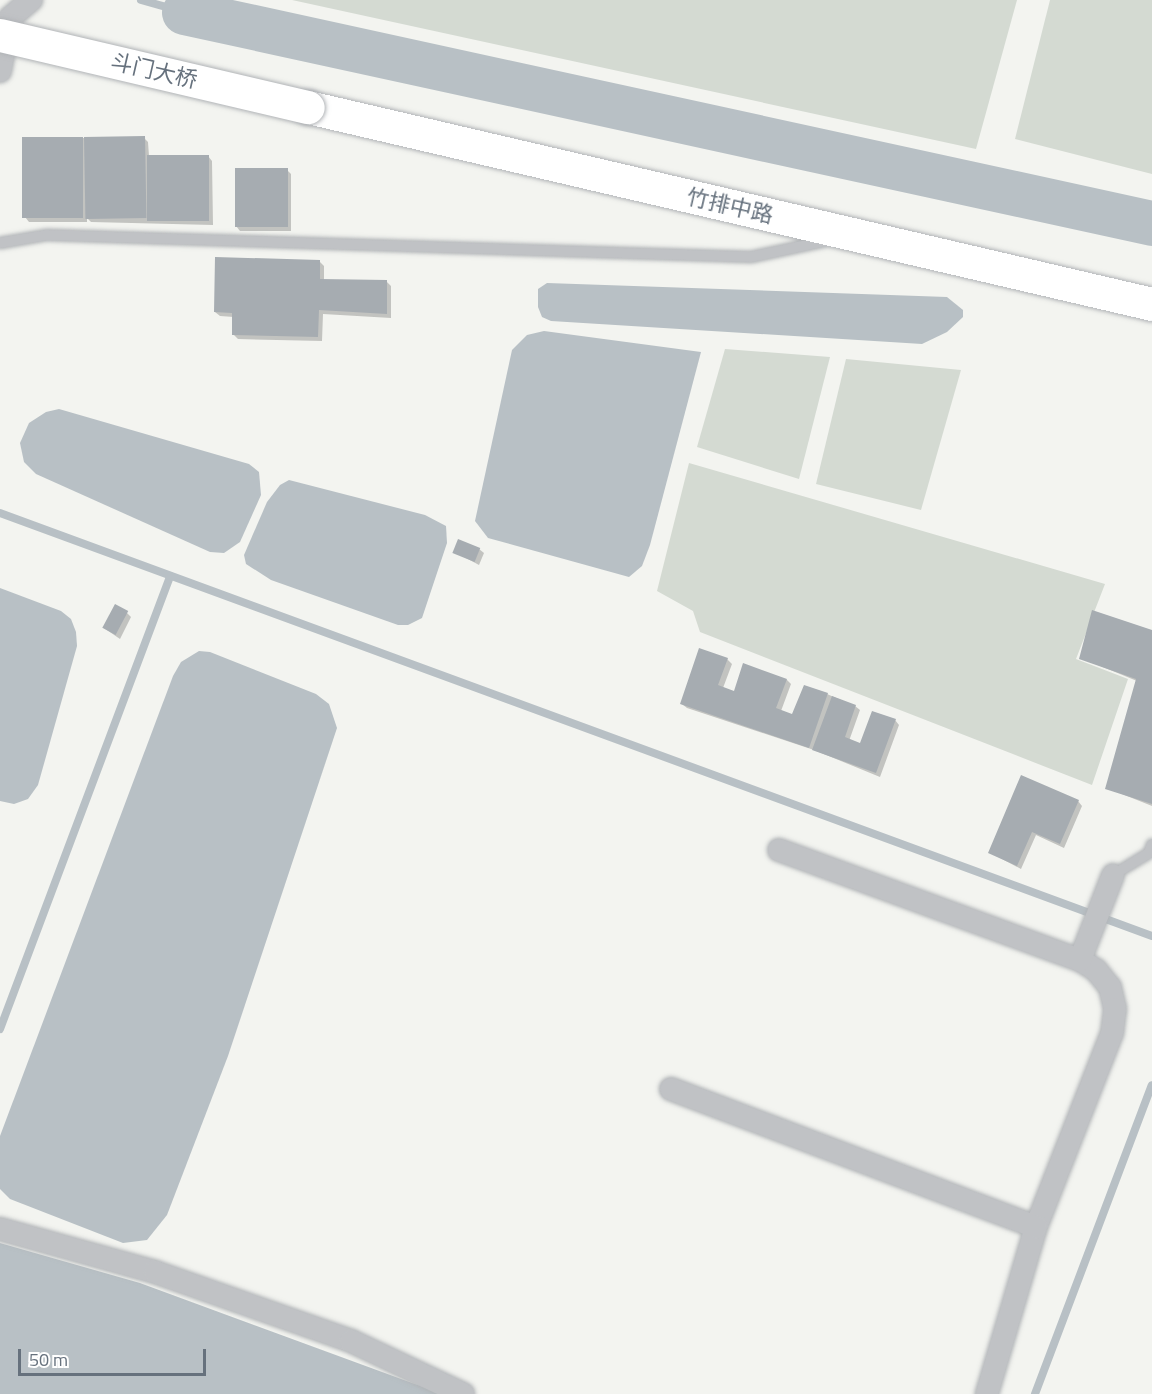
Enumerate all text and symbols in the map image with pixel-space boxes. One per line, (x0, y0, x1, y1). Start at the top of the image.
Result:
street label: 斗门大桥 (108, 48, 200, 94)
street label: 竹排中路 (684, 183, 776, 229)
scale bar (21, 1337, 208, 1375)
text: 50 m (29, 1346, 68, 1373)

